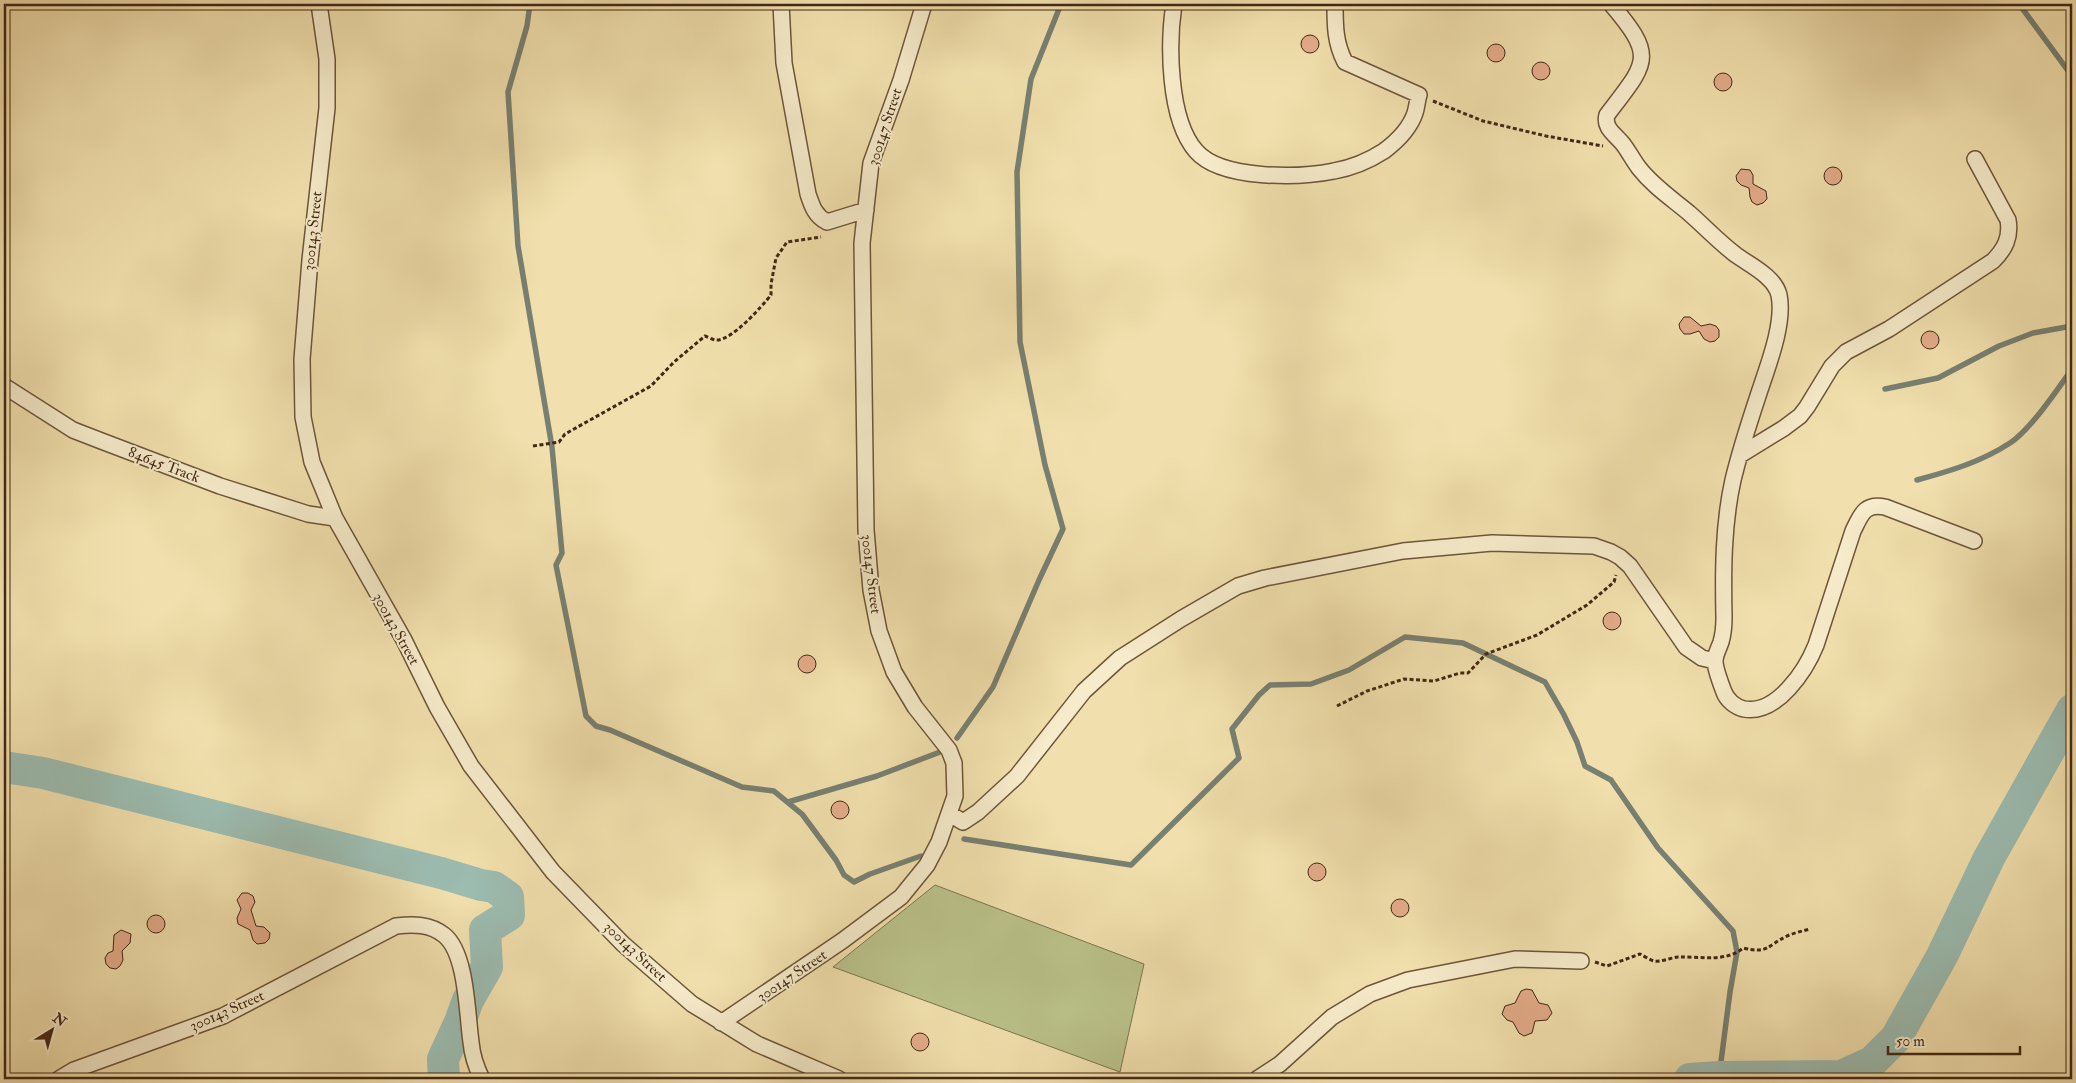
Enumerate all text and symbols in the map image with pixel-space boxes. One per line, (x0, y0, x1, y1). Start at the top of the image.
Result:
street label: 300147 Street (864, 86, 906, 168)
street label: 300143 Street (299, 190, 327, 272)
street label: 84645 Track (126, 443, 202, 487)
street label: 300147 Street (857, 533, 885, 615)
street label: 300143 Street (368, 590, 424, 669)
street label: 300143 Street (599, 918, 671, 986)
street label: 300147 Street (753, 946, 831, 1006)
street label: 300143 Street (187, 986, 267, 1036)
north arrow (28, 1006, 78, 1056)
text: N (49, 1009, 70, 1031)
scale bar (1888, 1023, 2021, 1055)
text: 50 m (1896, 1032, 1925, 1051)

